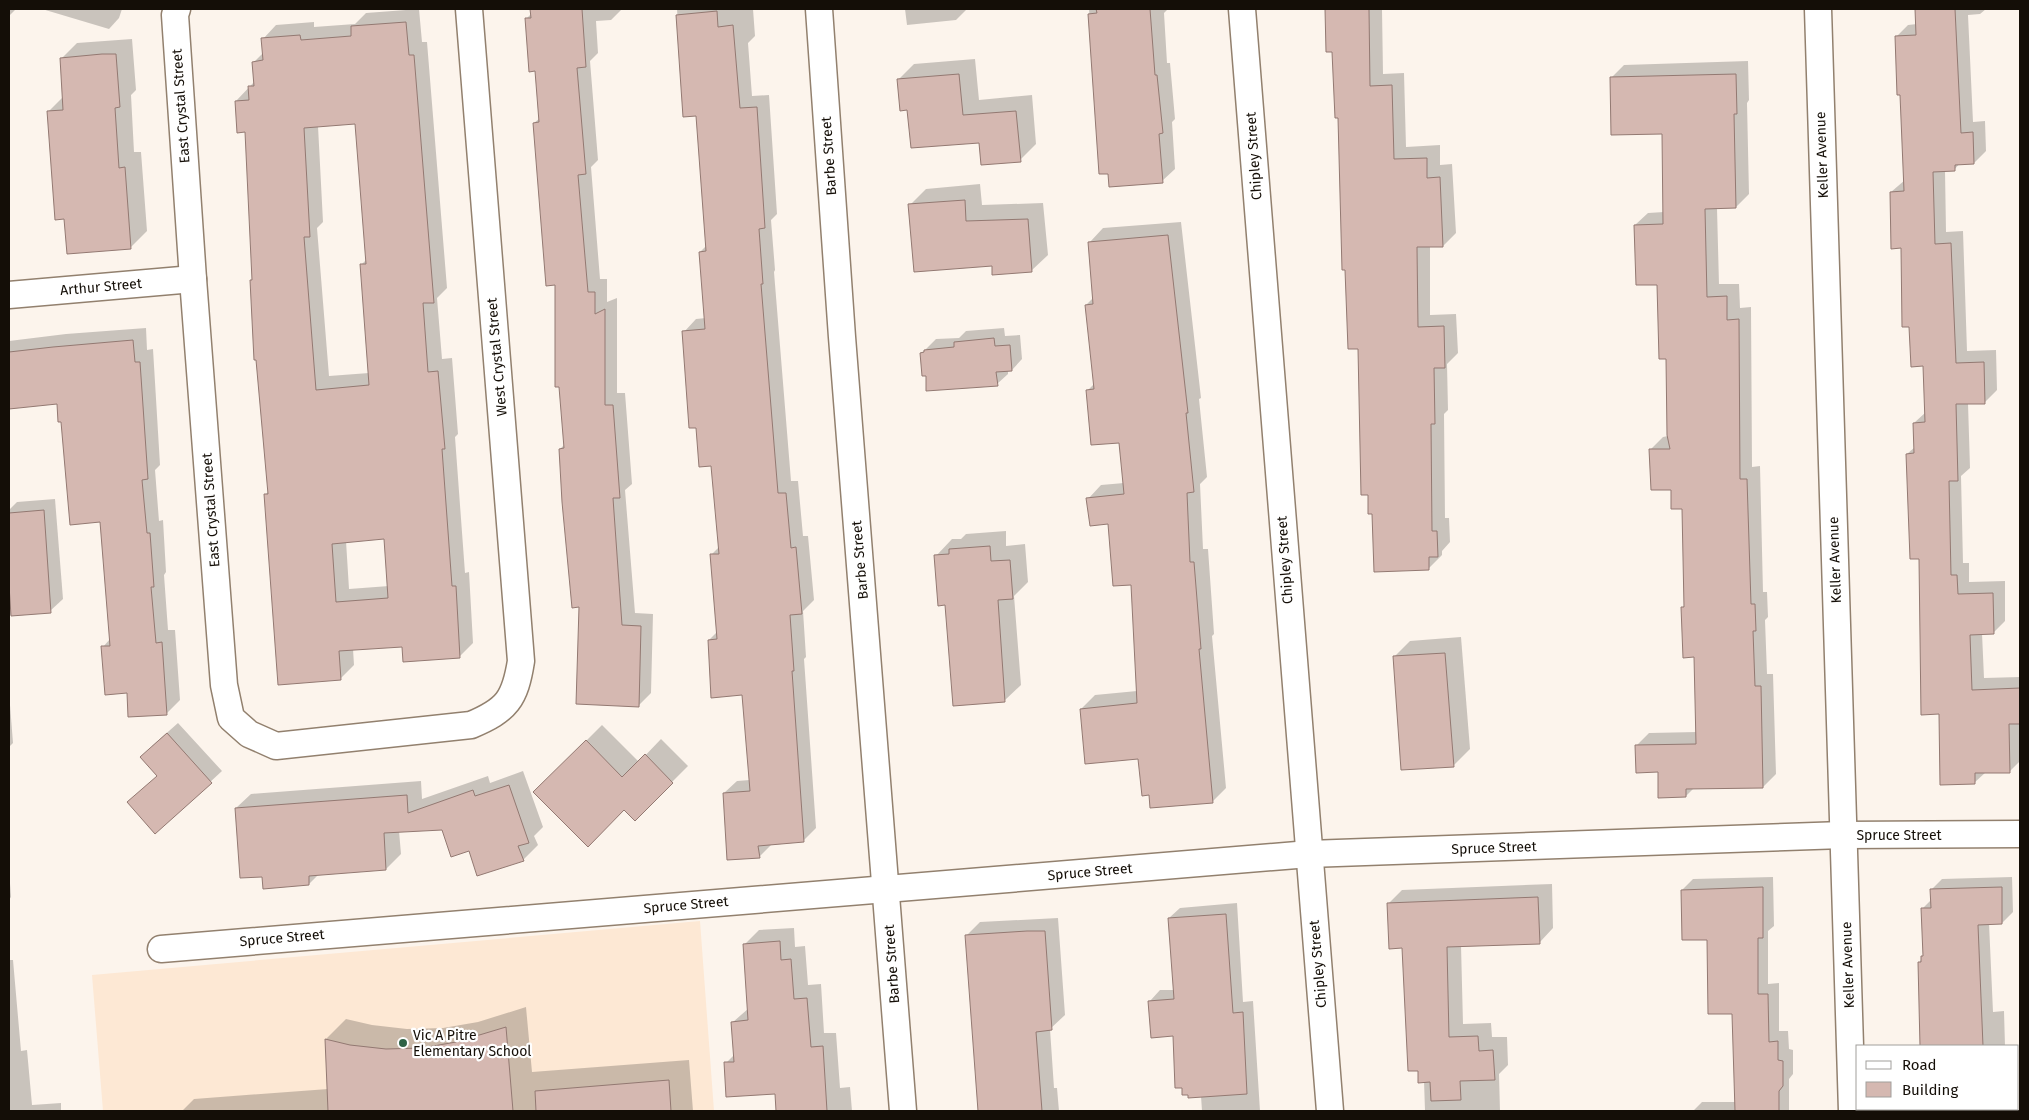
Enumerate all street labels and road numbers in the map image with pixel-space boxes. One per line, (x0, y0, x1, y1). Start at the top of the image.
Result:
street label: East Crystal Street (168, 47, 193, 164)
street label: Chipley Street (1242, 110, 1266, 201)
street label: Keller Avenue (1812, 111, 1832, 199)
street label: Barbe Street (818, 115, 840, 196)
street label: Arthur Street (59, 275, 143, 299)
street label: West Crystal Street (483, 296, 511, 417)
street label: East Crystal Street (198, 451, 223, 568)
street label: Chipley Street (1273, 514, 1297, 605)
street label: Keller Avenue (1825, 516, 1845, 604)
street label: Barbe Street (848, 519, 872, 600)
street label: Spruce Street (1856, 827, 1943, 844)
street label: Spruce Street (1451, 838, 1538, 858)
street label: Spruce Street (1047, 860, 1134, 884)
street label: Spruce Street (643, 893, 730, 917)
street label: Chipley Street (1306, 918, 1330, 1009)
street label: Keller Avenue (1838, 921, 1858, 1009)
street label: Barbe Street (881, 923, 903, 1004)
street label: Spruce Street (239, 926, 326, 950)

